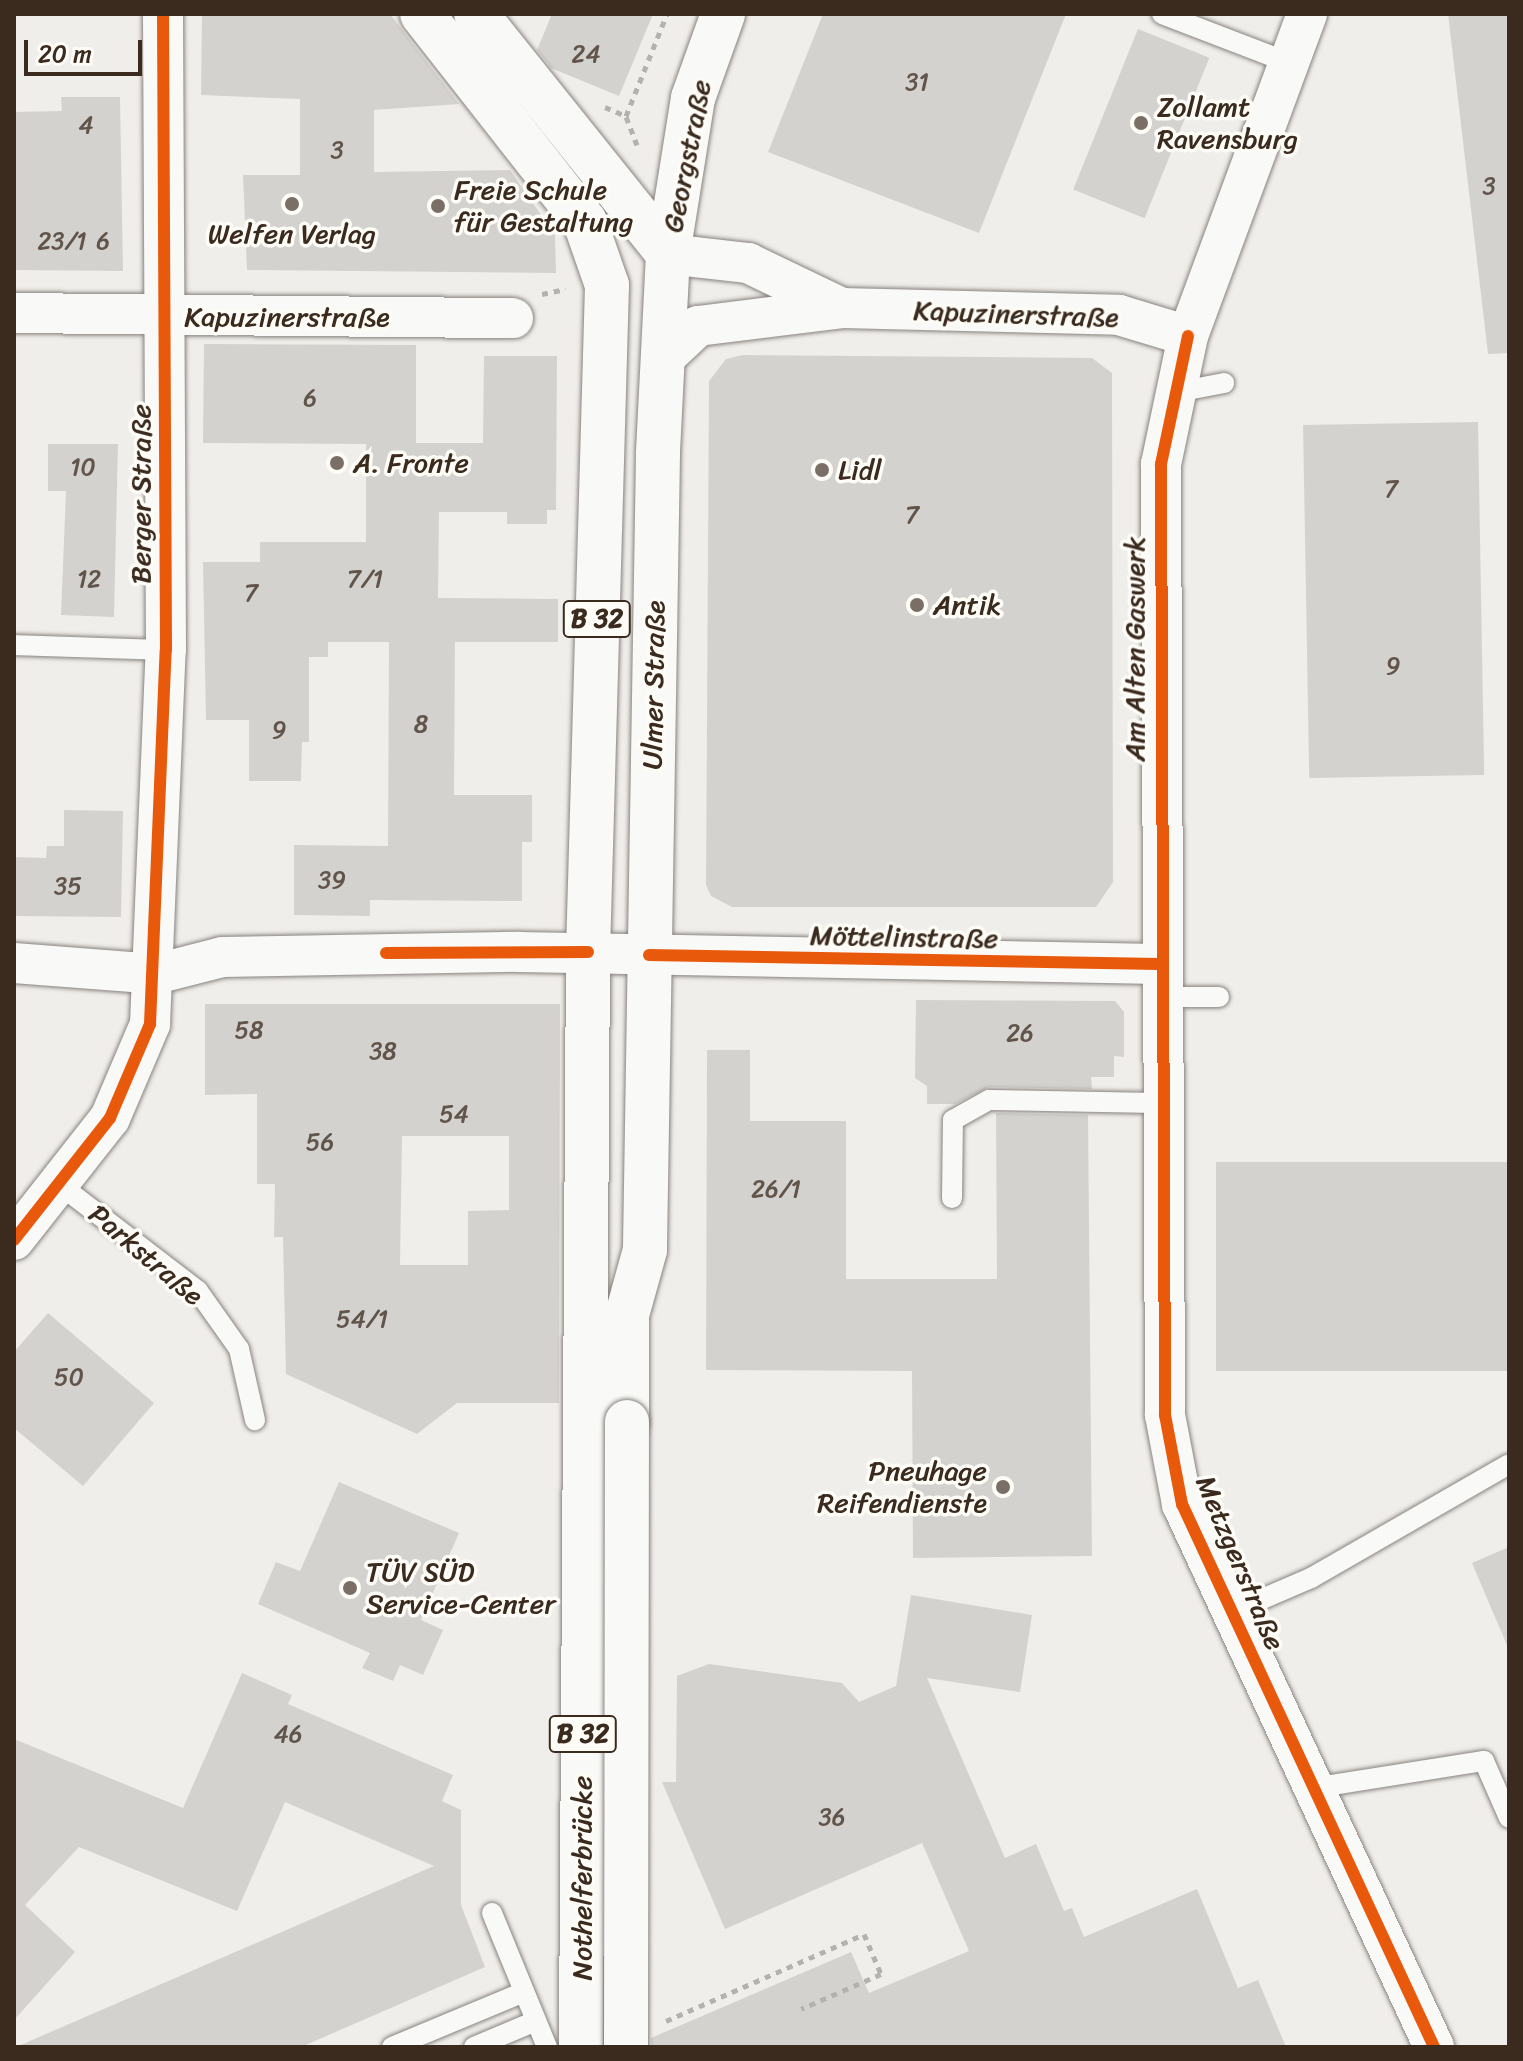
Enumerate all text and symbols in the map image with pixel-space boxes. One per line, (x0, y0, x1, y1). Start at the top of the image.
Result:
scale bar (28, 24, 146, 74)
text: 20 m (38, 33, 92, 75)
house number: 24 (572, 41, 600, 69)
house number: 31 (905, 69, 929, 97)
street label: Georgstraße (656, 77, 718, 235)
place label: Zollamt Ravensburg (1157, 90, 1298, 156)
house number: 4 (79, 112, 93, 140)
marker: Zollamt Ravensburg (1132, 114, 1150, 132)
house number: 3 (330, 137, 344, 165)
place label: Freie Schule für Gestaltung (454, 173, 636, 239)
house number: 3 (1482, 173, 1496, 201)
marker: Welfen Verlag (283, 195, 301, 213)
marker: Freie Schule für Gestaltung (429, 197, 447, 215)
place label: Welfen Verlag (207, 217, 377, 251)
house number: 23/1 (37, 228, 87, 256)
house number: 6 (96, 228, 110, 256)
street label: Kapuzinerstraße (913, 294, 1119, 334)
street label: Kapuzinerstraße (184, 300, 390, 334)
house number: 6 (303, 385, 317, 413)
street label: Berger Straße (124, 404, 158, 584)
place label: A. Fronte (353, 446, 469, 480)
place label: Lidl (838, 453, 881, 487)
house number: 10 (70, 454, 96, 482)
marker: A. Fronte (328, 454, 346, 472)
marker: Lidl (813, 461, 831, 479)
house number: 7 (1384, 476, 1398, 504)
house number: 7 (905, 502, 919, 530)
street label: Am Alten Gaswerk (1118, 535, 1152, 763)
house number: 12 (77, 566, 101, 594)
house number: 7/1 (347, 566, 383, 594)
house number: 7 (244, 580, 258, 608)
place label: Antik (933, 588, 1001, 622)
marker: Antik (908, 596, 926, 614)
road number: B 32 (561, 597, 633, 641)
street label: Ulmer Straße (636, 600, 672, 770)
house number: 9 (1386, 653, 1400, 681)
house number: 8 (414, 711, 428, 739)
house number: 9 (272, 717, 286, 745)
house number: 39 (318, 867, 346, 895)
house number: 35 (54, 873, 82, 901)
street label: Möttelinstraße (810, 919, 998, 955)
house number: 58 (234, 1017, 264, 1045)
house number: 26 (1006, 1020, 1034, 1048)
house number: 38 (369, 1038, 397, 1066)
house number: 54 (439, 1101, 469, 1129)
house number: 56 (306, 1129, 334, 1157)
house number: 26/1 (751, 1176, 801, 1204)
street label: Parkstraße (82, 1197, 210, 1313)
house number: 54/1 (336, 1306, 388, 1334)
house number: 50 (54, 1364, 84, 1392)
place label: Pneuhage Reifendienste (817, 1454, 987, 1520)
street label: Metzgerstraße (1188, 1471, 1292, 1655)
marker: Pneuhage Reifendienste (994, 1478, 1012, 1496)
place label: TÜV SÜD Service-Center (366, 1555, 556, 1621)
marker: TÜV SÜD Service-Center (341, 1579, 359, 1597)
road number: B 32 (547, 1712, 619, 1756)
house number: 46 (274, 1721, 302, 1749)
street label: Nothelferbrücke (565, 1776, 599, 1980)
house number: 36 (819, 1804, 845, 1832)

